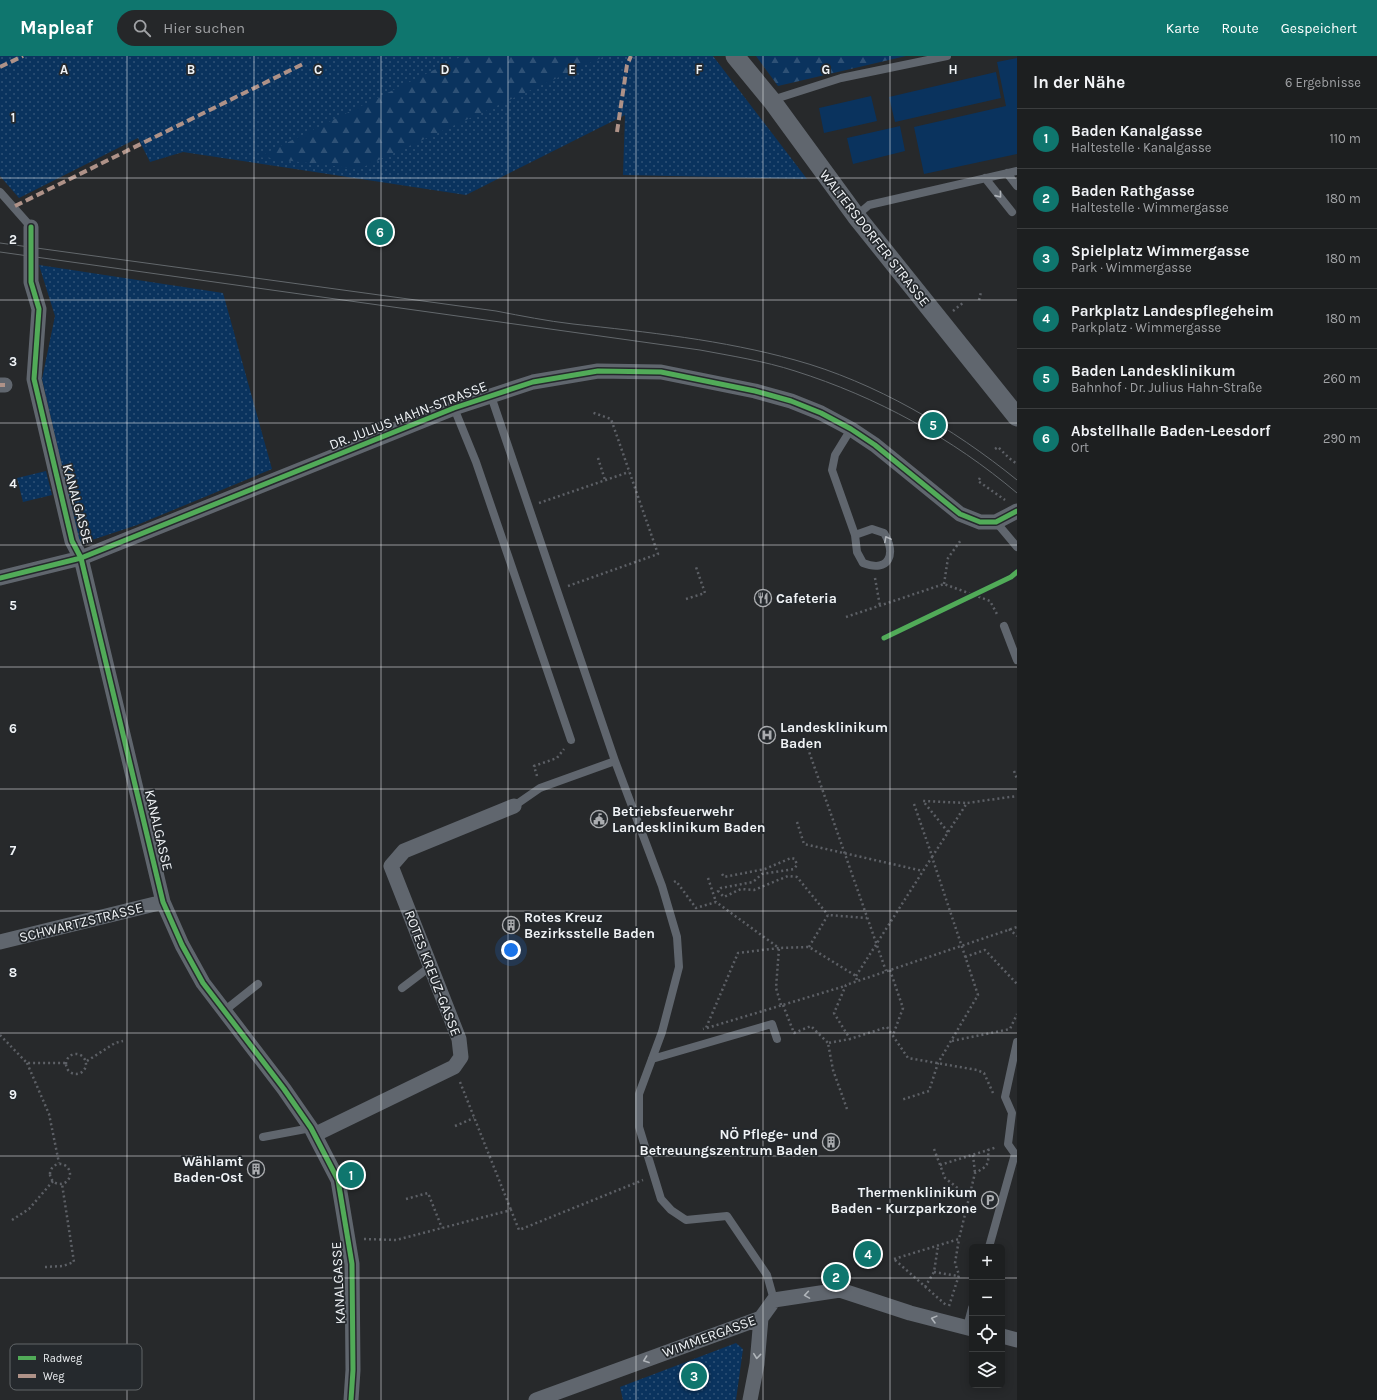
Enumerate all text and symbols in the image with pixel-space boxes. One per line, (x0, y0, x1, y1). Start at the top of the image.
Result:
search box (117, 10, 397, 46)
text: Mapleaf (20, 17, 93, 39)
icon: search (131, 17, 153, 39)
text: Hier suchen (163, 19, 245, 37)
text: Karte (1166, 20, 1200, 37)
text: Route (1222, 20, 1259, 37)
text: Gespeichert (1281, 20, 1357, 37)
text: A (60, 62, 68, 77)
text: B (187, 62, 195, 77)
text: C (314, 62, 322, 77)
text: D (441, 62, 450, 77)
text: E (568, 62, 576, 77)
text: F (695, 62, 703, 77)
text: G (822, 62, 830, 77)
text: H (948, 62, 958, 77)
text: In der Nähe (1033, 72, 1125, 92)
text: 6 Ergebnisse (1285, 75, 1361, 90)
text: 1 (11, 110, 15, 125)
text: Baden Kanalgasse (1071, 122, 1202, 140)
text: 1 (1044, 131, 1048, 146)
text: 110 m (1329, 131, 1361, 146)
text: Haltestelle · Kanalgasse (1071, 140, 1211, 155)
street label: WALTERSDORFER STRASSE (816, 167, 933, 310)
text: Baden Rathgasse (1071, 182, 1195, 200)
one-way arrow (994, 190, 1001, 197)
text: 2 (1042, 191, 1050, 206)
text: 180 m (1326, 191, 1361, 206)
text: Haltestelle · Wimmergasse (1071, 200, 1229, 215)
pin: 6 (367, 217, 393, 247)
text: 2 (9, 232, 17, 247)
text: Spielplatz Wimmergasse (1071, 242, 1249, 260)
text: 3 (1042, 251, 1050, 266)
text: 180 m (1326, 251, 1361, 266)
text: Park · Wimmergasse (1071, 260, 1192, 275)
text: Parkplatz Landespflegeheim (1071, 302, 1274, 320)
text: 4 (1042, 311, 1050, 326)
text: 180 m (1326, 311, 1361, 326)
text: Parkplatz · Wimmergasse (1071, 320, 1221, 335)
text: 3 (9, 354, 17, 369)
text: Baden Landesklinikum (1071, 362, 1236, 380)
text: 5 (1042, 371, 1050, 386)
text: 260 m (1323, 371, 1361, 386)
street label: DR. JULIUS HAHN-STRASSE (327, 377, 490, 453)
text: Bahnhof · Dr. Julius Hahn-Straße (1071, 380, 1262, 395)
pin: 5 (920, 410, 946, 440)
text: Abstellhalle Baden-Leesdorf (1071, 422, 1270, 440)
text: 6 (1042, 431, 1050, 446)
text: 290 m (1323, 431, 1361, 446)
text: Ort (1071, 440, 1089, 455)
street label: KANALGASSE (59, 462, 96, 546)
text: 4 (9, 476, 17, 491)
one-way arrow (885, 536, 892, 543)
restaurant icon: Cafeteria (753, 588, 773, 608)
place label: Cafeteria (776, 590, 837, 607)
text: 5 (9, 598, 17, 613)
place label: Landesklinikum Baden (780, 719, 888, 752)
text: 6 (9, 721, 17, 736)
hospital icon: Landesklinikum Baden (757, 725, 777, 745)
street label: KANALGASSE (141, 788, 176, 872)
place label: Betriebsfeuerwehr Landesklinikum Baden (612, 803, 766, 836)
public building icon: Betriebsfeuerwehr Landesklinikum Baden (589, 809, 609, 829)
text: 7 (10, 843, 17, 858)
street label: SCHWARTZSTRASSE (17, 899, 145, 946)
street label: ROTES KREUZ-GASSE (401, 908, 464, 1038)
place label: Rotes Kreuz Bezirksstelle Baden (524, 909, 655, 942)
building icon: Rotes Kreuz Bezirksstelle Baden (501, 915, 521, 935)
your location (501, 940, 521, 960)
text: 8 (9, 965, 17, 980)
text: 9 (9, 1087, 17, 1102)
place label: NÖ Pflege- und Betreuungszentrum Baden (640, 1126, 818, 1159)
building icon: NÖ Pflege- und Betreuungszentrum Baden (821, 1132, 841, 1152)
place label: Wählamt Baden-Ost (173, 1153, 243, 1186)
building icon: Wählamt Baden-Ost (246, 1159, 266, 1179)
pin: 1 (338, 1160, 364, 1190)
place label: Thermenklinikum Baden - Kurzparkzone (831, 1184, 977, 1217)
parking icon: Thermenklinikum Baden - Kurzparkzone (980, 1190, 1000, 1210)
pin: 4 (855, 1239, 881, 1269)
street label: KANALGASSE (328, 1241, 349, 1325)
map controls (969, 1244, 1005, 1388)
button: + (969, 1244, 1005, 1280)
pin: 2 (823, 1262, 849, 1292)
button: − (969, 1280, 1005, 1316)
one-way arrow (804, 1291, 810, 1299)
street label: WIMMERGASSE (660, 1312, 758, 1361)
one-way arrow (931, 1315, 938, 1324)
button: locate (969, 1316, 1005, 1352)
legend (10, 1344, 142, 1390)
text: Radweg (43, 1352, 83, 1365)
button: layers (969, 1352, 1005, 1388)
one-way arrow (753, 1353, 762, 1359)
one-way arrow (642, 1355, 649, 1363)
pin: 3 (681, 1361, 707, 1391)
text: Weg (43, 1370, 65, 1383)

